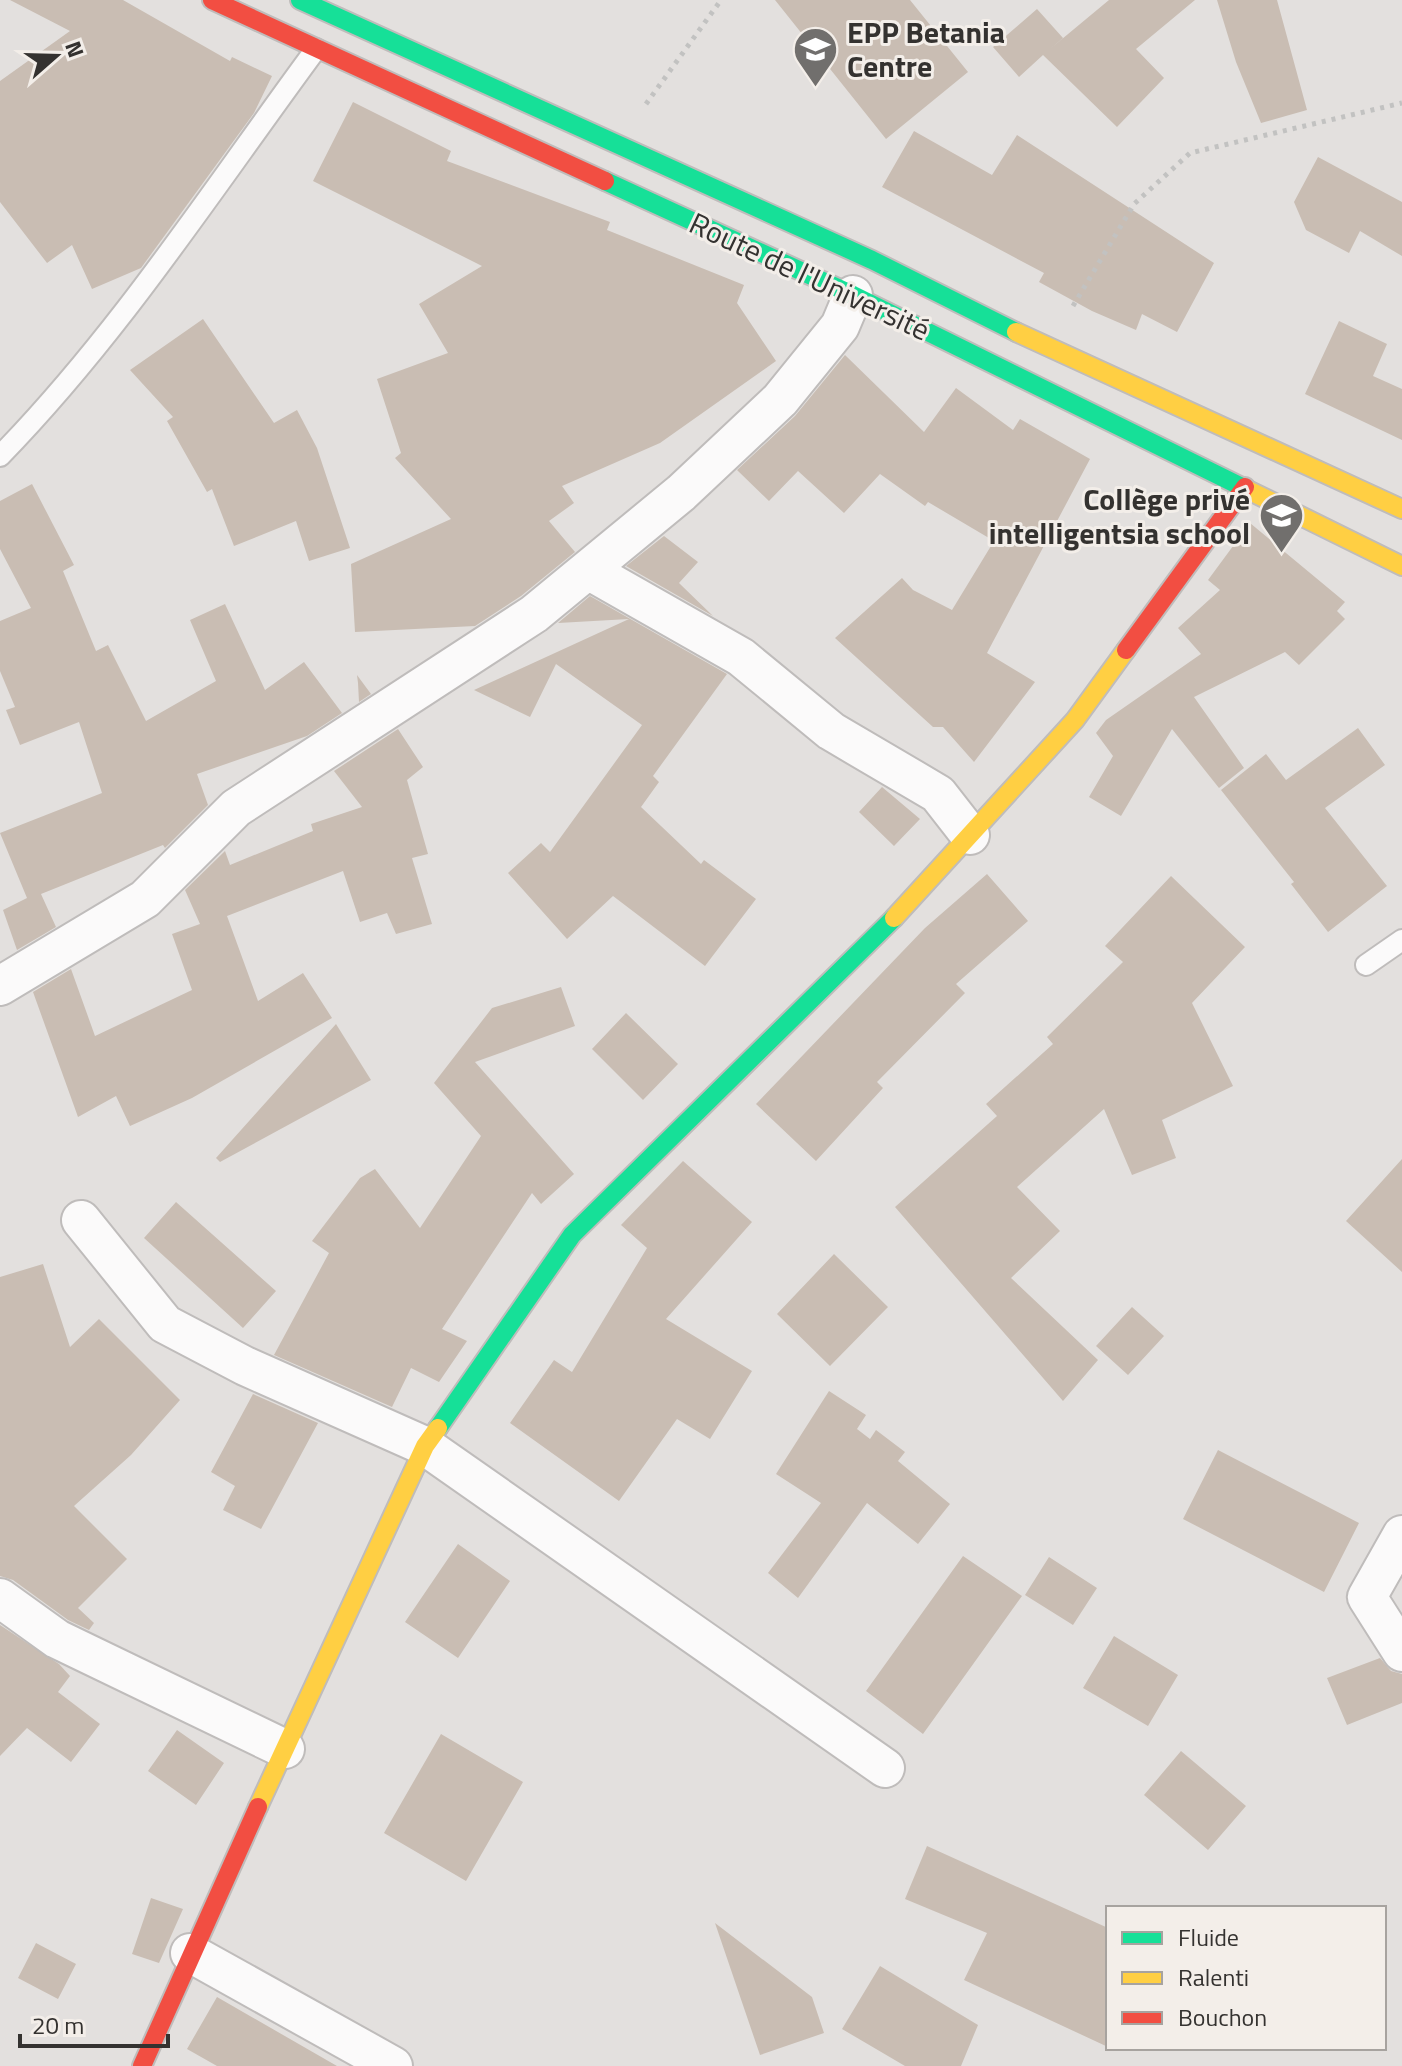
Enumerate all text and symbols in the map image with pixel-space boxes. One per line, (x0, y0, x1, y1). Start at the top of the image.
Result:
place label: EPP Betania Centre (847, 9, 1005, 89)
north arrow (16, 16, 96, 96)
school or university icon: EPP Betania Centre (792, 25, 840, 88)
text: N (56, 36, 93, 62)
street label: Route de l'Université (682, 200, 938, 352)
place label: Collège privé intelligentsia school (989, 476, 1250, 556)
school or university icon: Collège privé intelligentsia school (1257, 492, 1305, 555)
legend (1106, 1906, 1386, 2050)
text: Fluide (1178, 1919, 1239, 1955)
text: Ralenti (1178, 1959, 1249, 1995)
scale bar (20, 1998, 168, 2048)
text: Bouchon (1178, 1999, 1267, 2035)
text: 20 m (32, 2007, 84, 2043)

